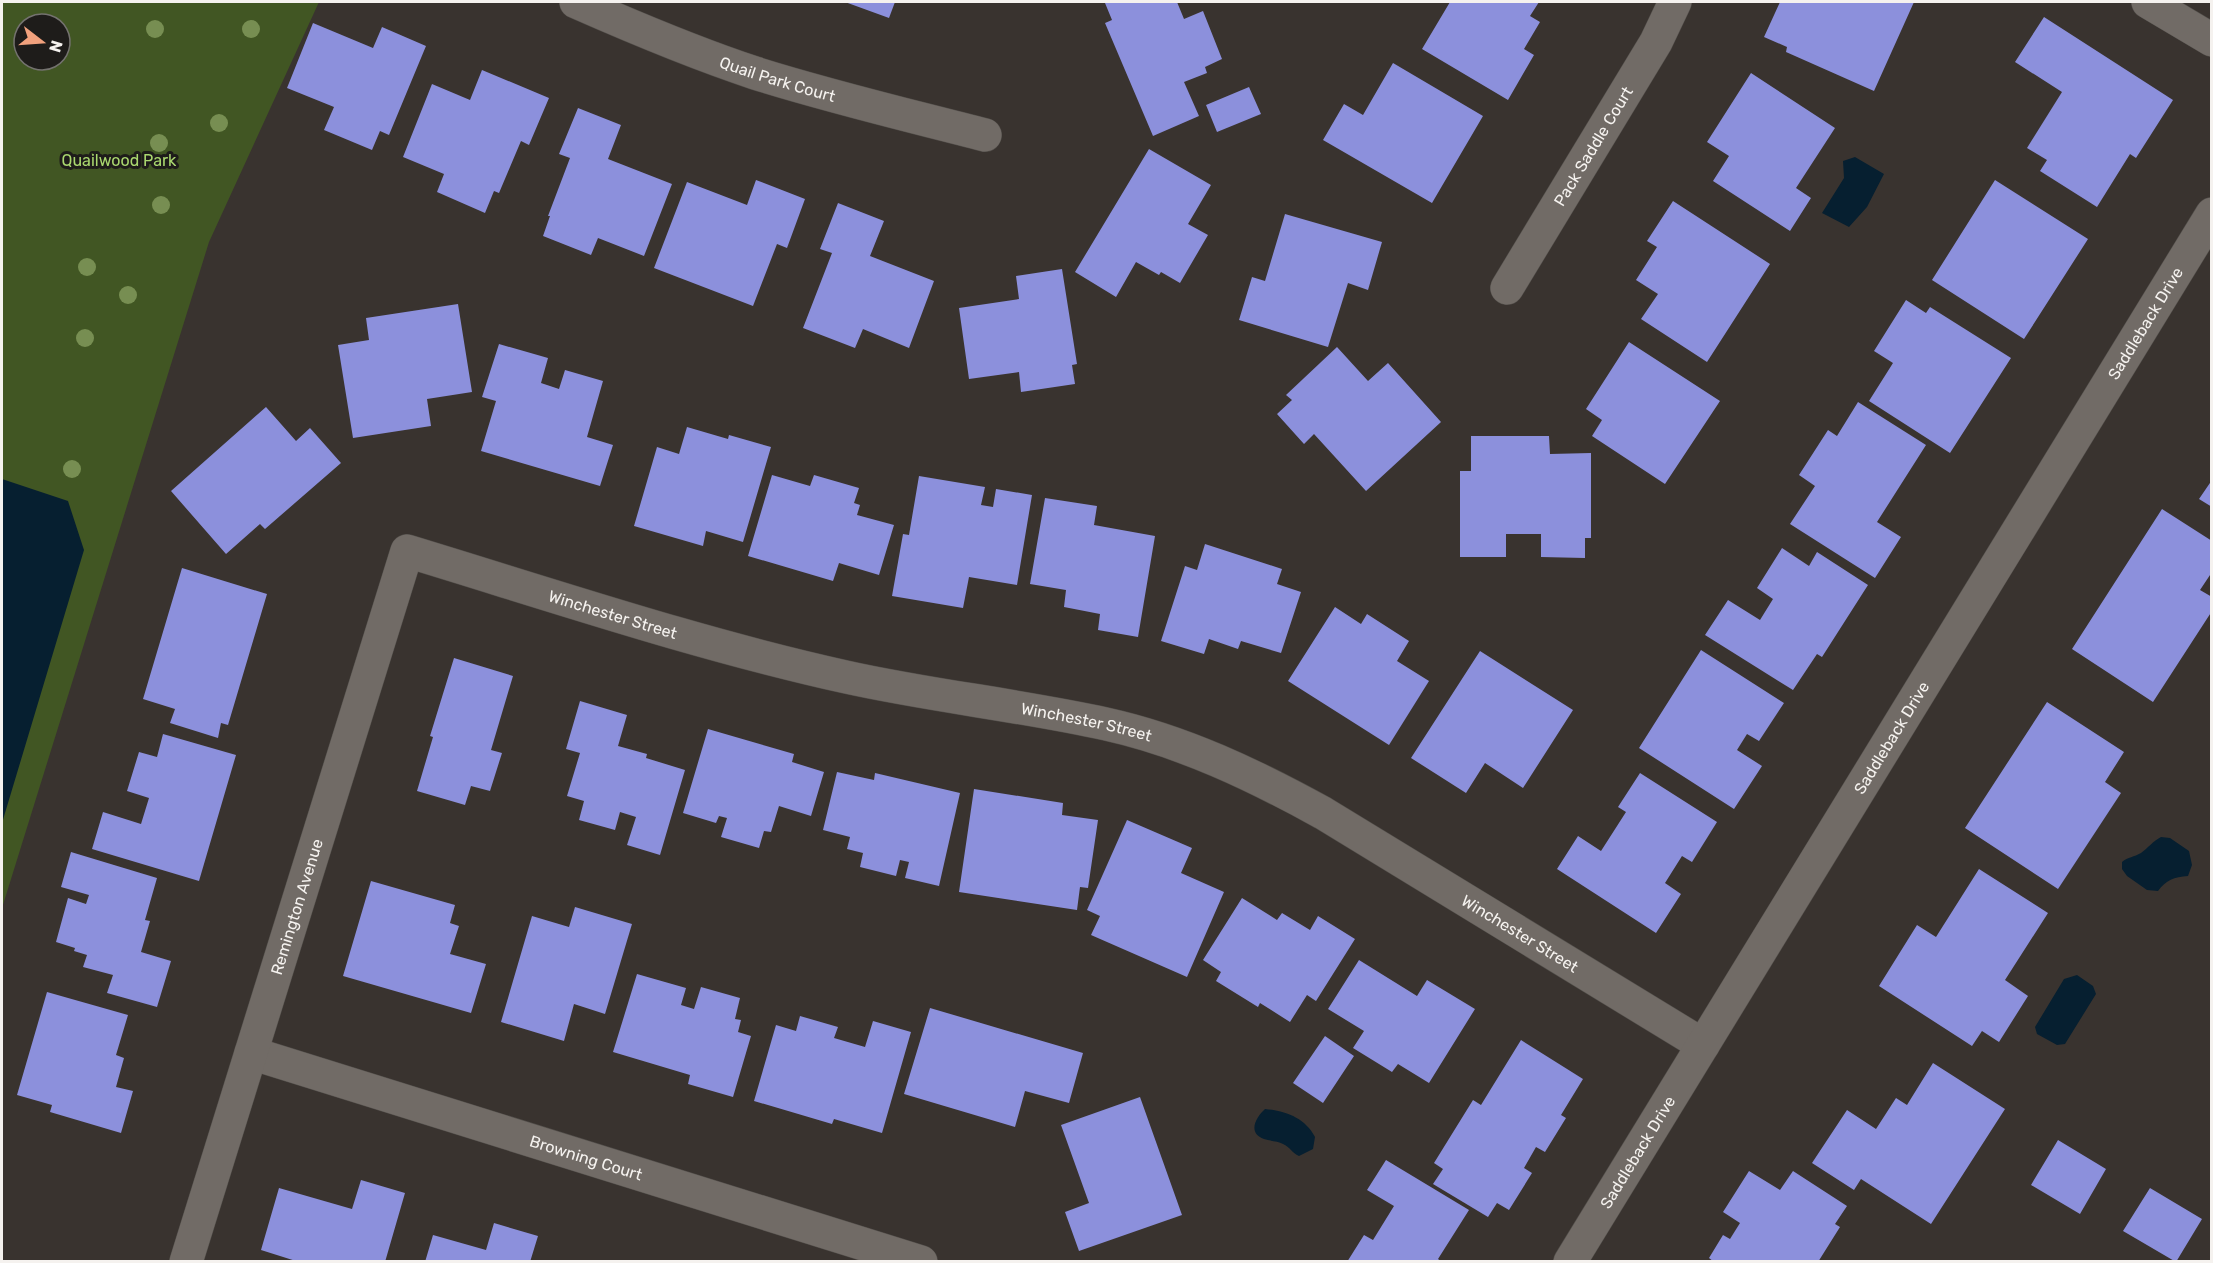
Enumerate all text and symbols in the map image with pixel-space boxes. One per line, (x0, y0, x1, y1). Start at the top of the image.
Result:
north arrow (12, 12, 72, 72)
text: N (45, 38, 67, 55)
street label: Quail Park Court (717, 53, 837, 106)
street label: Pack Saddle Court (1550, 83, 1637, 209)
park label: Quailwood Park (62, 151, 177, 170)
street label: Saddleback Drive (2104, 264, 2187, 383)
street label: Winchester Street (546, 586, 679, 643)
street label: Saddleback Drive (1850, 678, 1933, 798)
street label: Winchester Street (1020, 699, 1154, 746)
street label: Remington Avenue (267, 837, 327, 977)
street label: Winchester Street (1458, 891, 1582, 977)
street label: Saddleback Drive (1596, 1092, 1679, 1212)
street label: Browning Court (527, 1132, 645, 1184)

